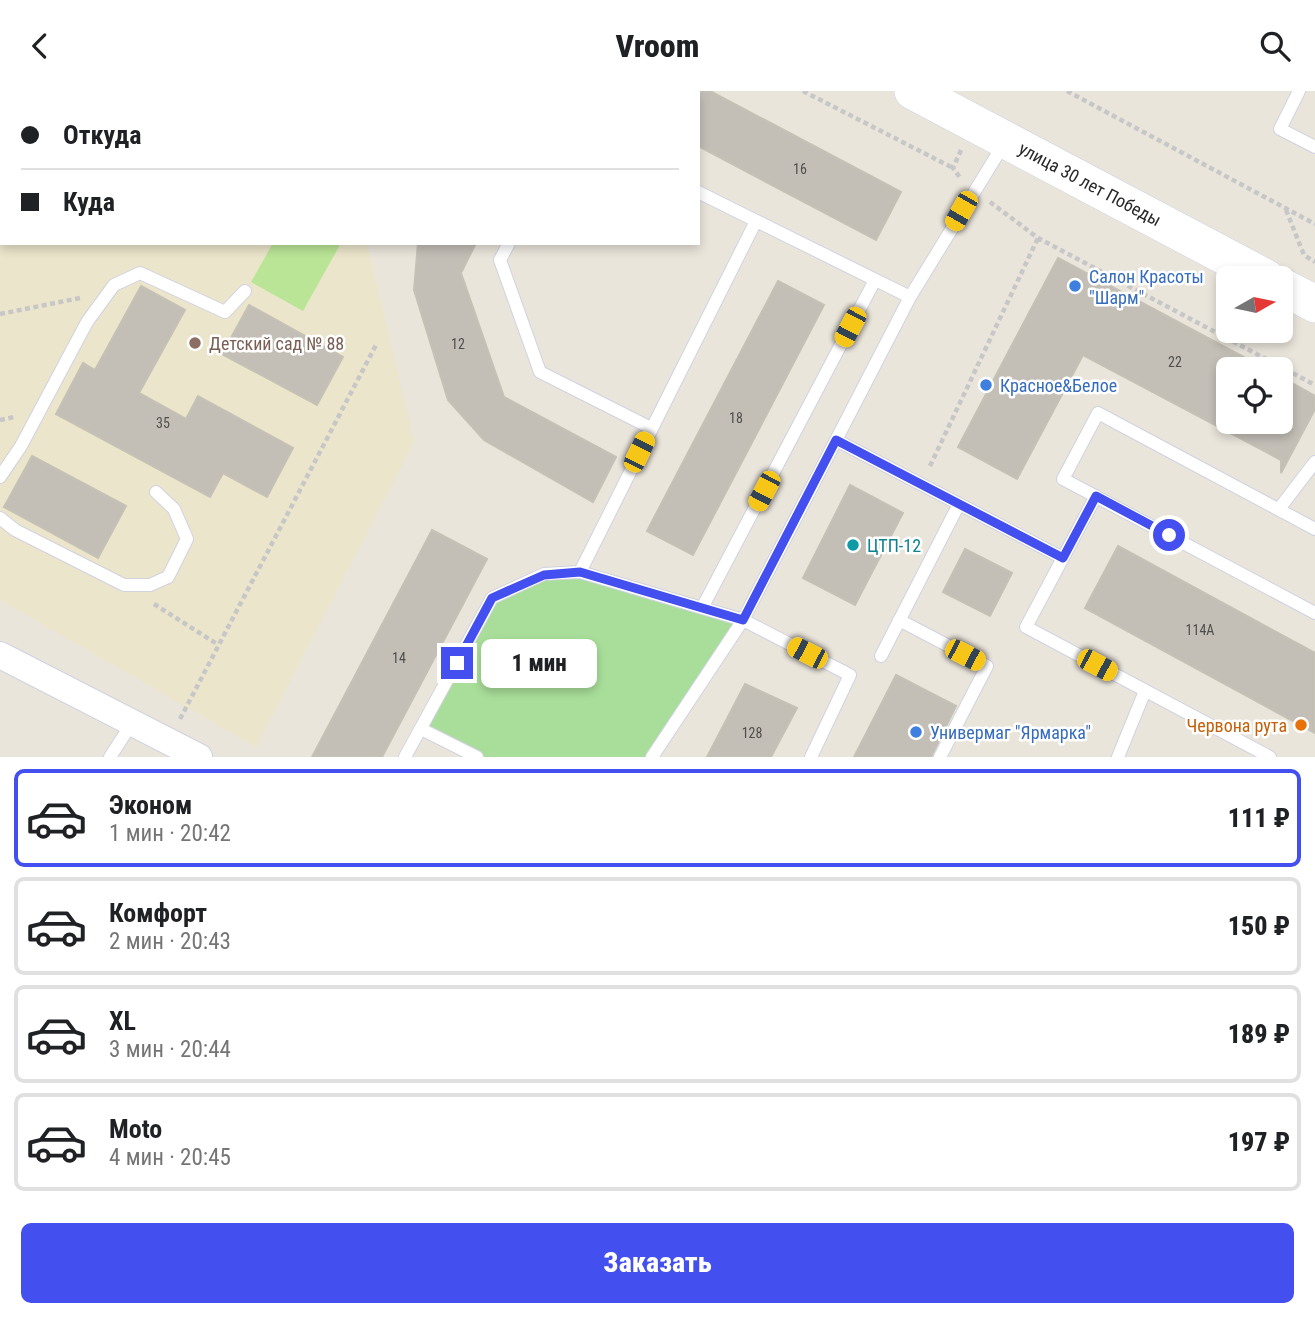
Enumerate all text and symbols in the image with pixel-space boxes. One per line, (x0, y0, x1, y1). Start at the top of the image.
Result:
icon: back (21, 27, 59, 65)
text: Vroom (616, 27, 699, 65)
icon: search (1256, 27, 1294, 65)
text: Откуда (63, 120, 141, 150)
street label: улица 30 лет Победы (1015, 138, 1165, 230)
house number: 16 (793, 161, 807, 177)
text: Куда (63, 187, 115, 217)
car (942, 188, 981, 234)
place label: Салон Красоты "Шарм" (1089, 266, 1204, 308)
north arrow (1216, 266, 1293, 343)
map controls (1216, 266, 1293, 434)
marker: Салон Красоты "Шарм" (1067, 278, 1083, 294)
car (831, 304, 870, 350)
place label: Детский сад № 88 (209, 333, 344, 354)
marker: Детский сад № 88 (187, 335, 203, 351)
house number: 12 (451, 336, 465, 352)
house number: 22 (1168, 354, 1182, 370)
button: locate (1216, 357, 1293, 434)
place label: Красное&Белое (1000, 375, 1117, 396)
marker: Красное&Белое (978, 377, 994, 393)
house number: 18 (729, 410, 743, 426)
house number: 35 (156, 415, 170, 431)
car (621, 429, 658, 475)
car (745, 468, 784, 514)
route start (1153, 519, 1185, 551)
place label: ЦТП-12 (867, 535, 921, 556)
marker: ЦТП-12 (845, 537, 861, 553)
house number: 114А (1186, 622, 1214, 638)
car (784, 634, 831, 672)
car (942, 636, 989, 674)
callout: 1 мин (482, 639, 597, 687)
car (1074, 646, 1121, 684)
route end (441, 647, 473, 679)
house number: 14 (392, 650, 406, 666)
text: 1 мин (511, 650, 567, 677)
place label: Червона рута (1186, 715, 1287, 736)
marker: Червона рута (1293, 717, 1309, 733)
place label: Универмаг "Ярмарка" (930, 722, 1091, 743)
marker: Универмаг "Ярмарка" (908, 724, 924, 740)
house number: 128 (742, 725, 762, 741)
icon: car (25, 787, 88, 850)
text: Эконом (109, 790, 192, 820)
text: 111 ₽ (1228, 803, 1290, 833)
text: 1 мин · 20:42 (109, 820, 231, 847)
icon: car (25, 895, 88, 958)
text: Комфорт (109, 898, 207, 928)
text: 150 ₽ (1228, 911, 1290, 941)
text: 2 мин · 20:43 (109, 928, 231, 955)
icon: car (25, 1003, 88, 1066)
text: XL (109, 1006, 136, 1036)
text: 189 ₽ (1228, 1019, 1290, 1049)
text: 3 мин · 20:44 (109, 1036, 231, 1063)
icon: car (25, 1111, 88, 1174)
text: Moto (109, 1114, 162, 1144)
text: 197 ₽ (1228, 1127, 1290, 1157)
text: 4 мин · 20:45 (109, 1144, 231, 1171)
button: Заказать (21, 1223, 1294, 1303)

